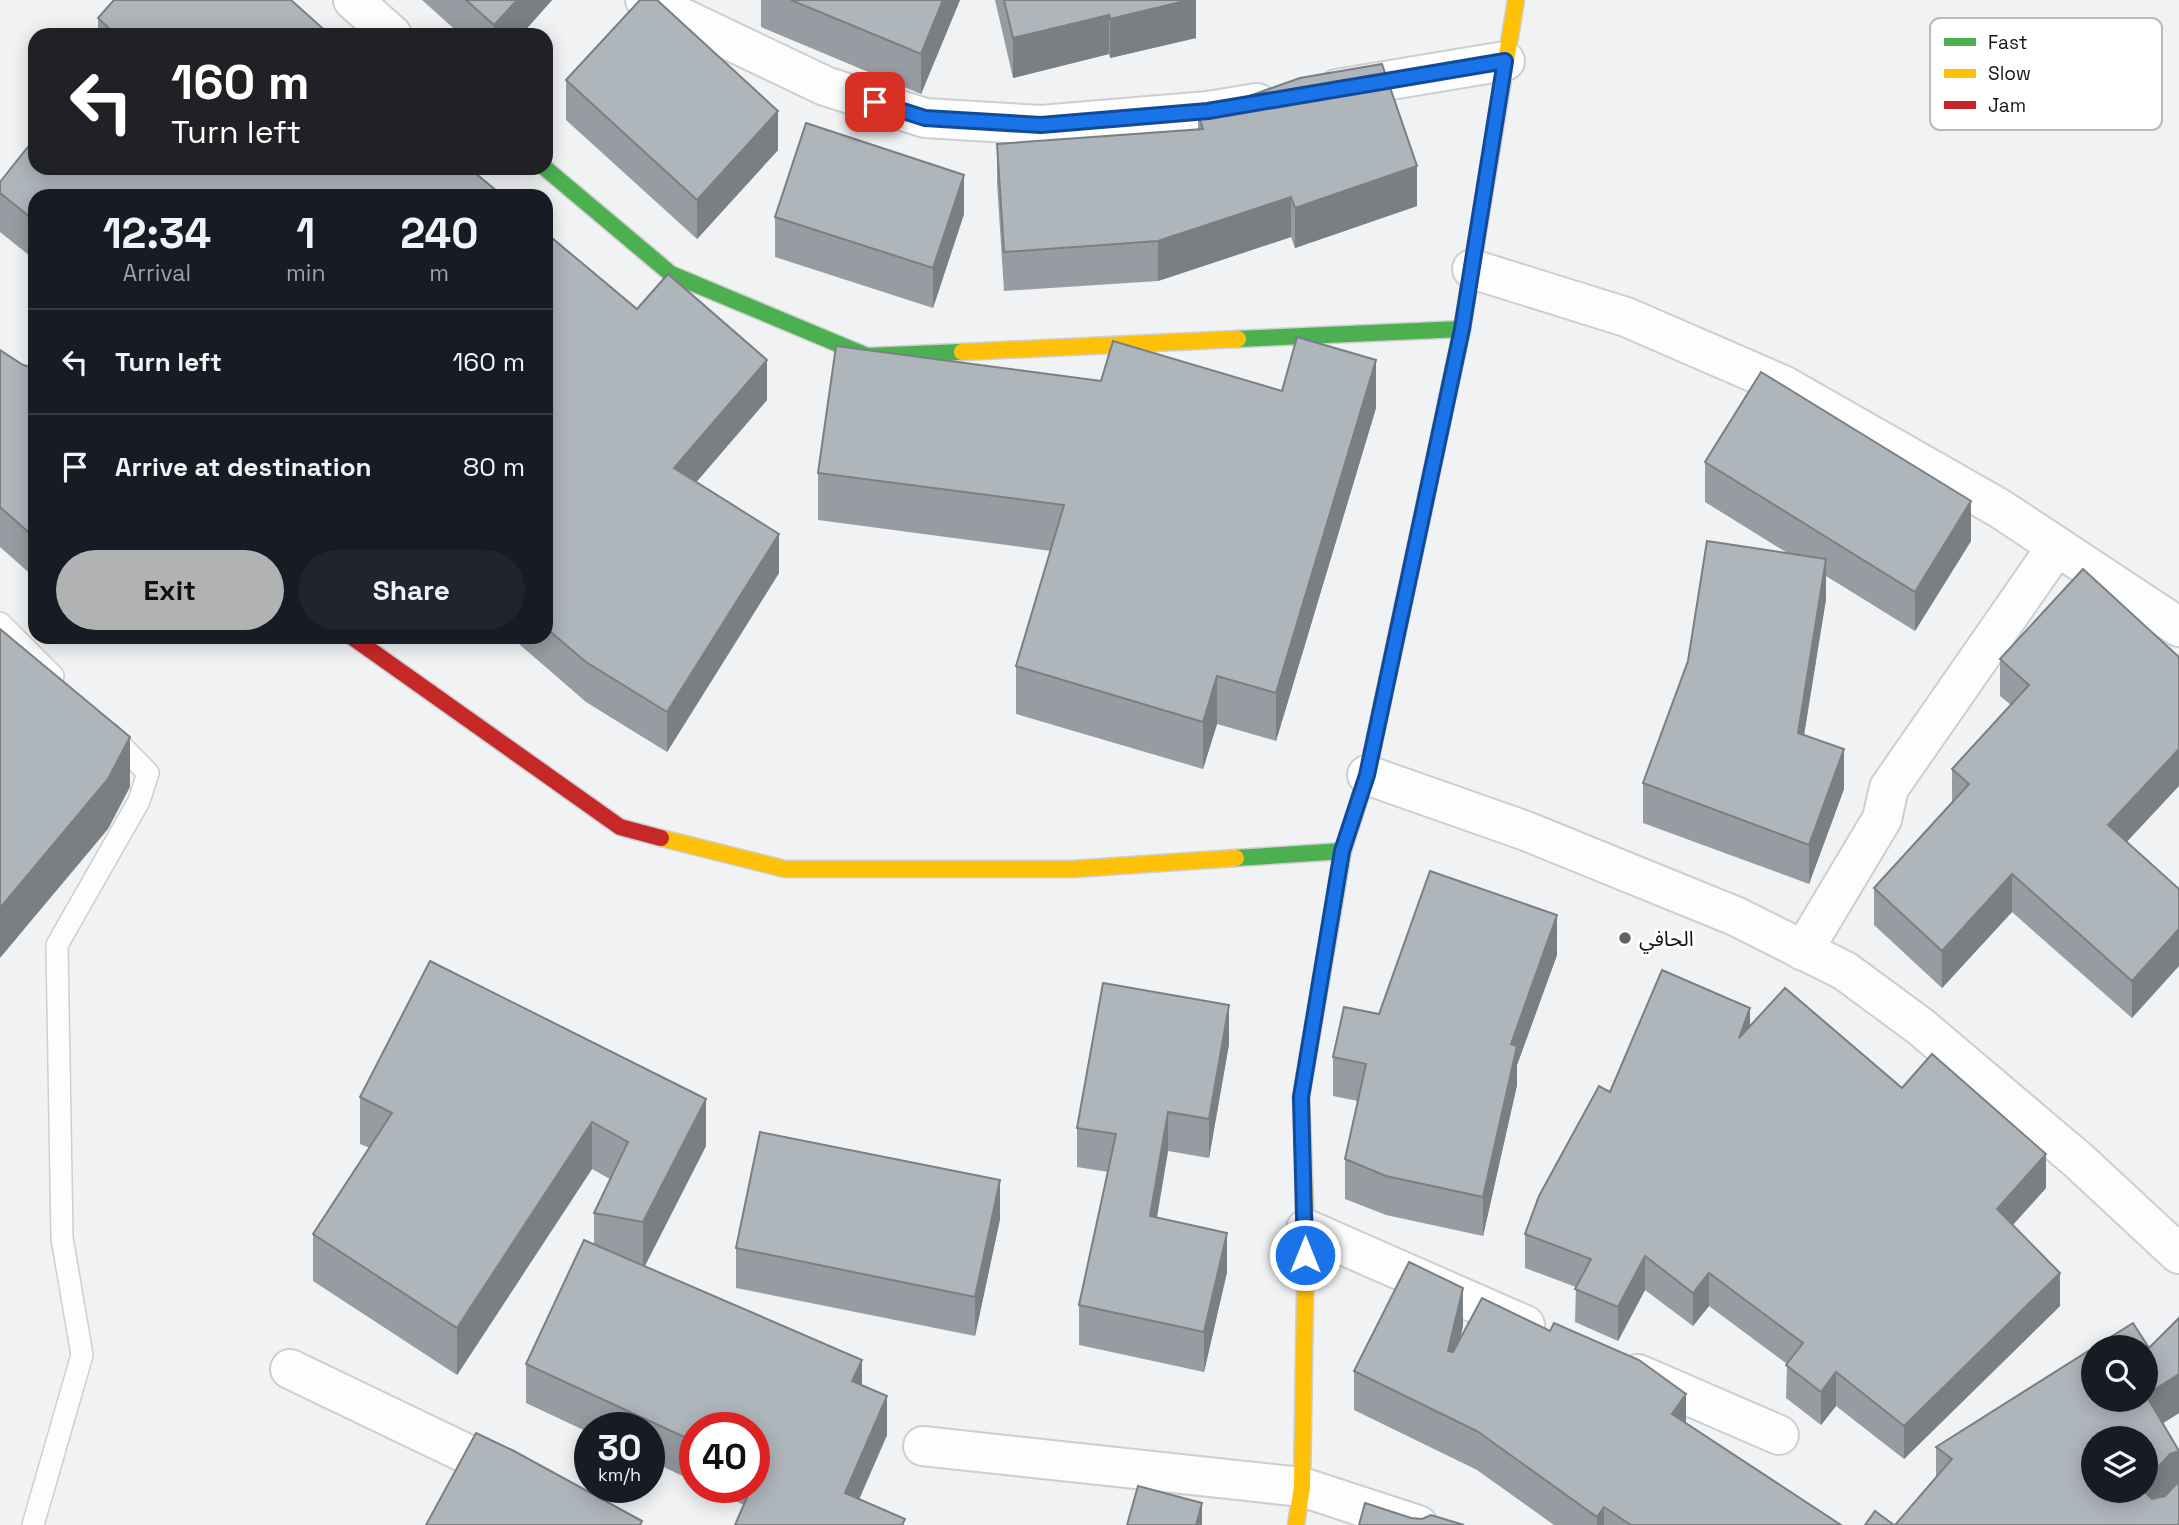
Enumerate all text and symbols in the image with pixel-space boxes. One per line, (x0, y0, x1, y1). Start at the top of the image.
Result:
legend (1930, 18, 2162, 130)
text: Fast (1988, 30, 2028, 55)
text: 160 m (171, 51, 309, 113)
icon: left (56, 56, 147, 147)
text: Slow (1988, 61, 2031, 86)
pin (845, 72, 905, 132)
icon: arrive (856, 83, 894, 121)
text: Jam (1988, 93, 2026, 118)
text: Turn left (171, 112, 301, 152)
text: 12:34 (103, 207, 211, 260)
text: 1 (296, 207, 315, 260)
text: 240 (400, 207, 478, 260)
text: Arrival (123, 258, 191, 288)
text: min (286, 258, 326, 288)
text: m (429, 258, 449, 288)
icon: left (56, 343, 94, 381)
text: Turn left (115, 345, 222, 379)
text: 160 m (453, 345, 525, 379)
icon: arrive (56, 448, 94, 486)
text: Arrive at destination (115, 450, 372, 484)
text: 80 m (463, 450, 525, 484)
button: Exit (56, 550, 284, 630)
button: Share (298, 550, 525, 630)
place label: الحافي (1639, 925, 1694, 954)
marker: الحافي (1617, 930, 1633, 946)
position arrow (1268, 1218, 1342, 1292)
map controls (2081, 1335, 2158, 1503)
button: search (2081, 1335, 2158, 1412)
speed limit sign: 40 (679, 1412, 770, 1503)
text: 30 (598, 1426, 641, 1470)
button: layers (2081, 1426, 2158, 1503)
text: km/h (598, 1463, 641, 1486)

